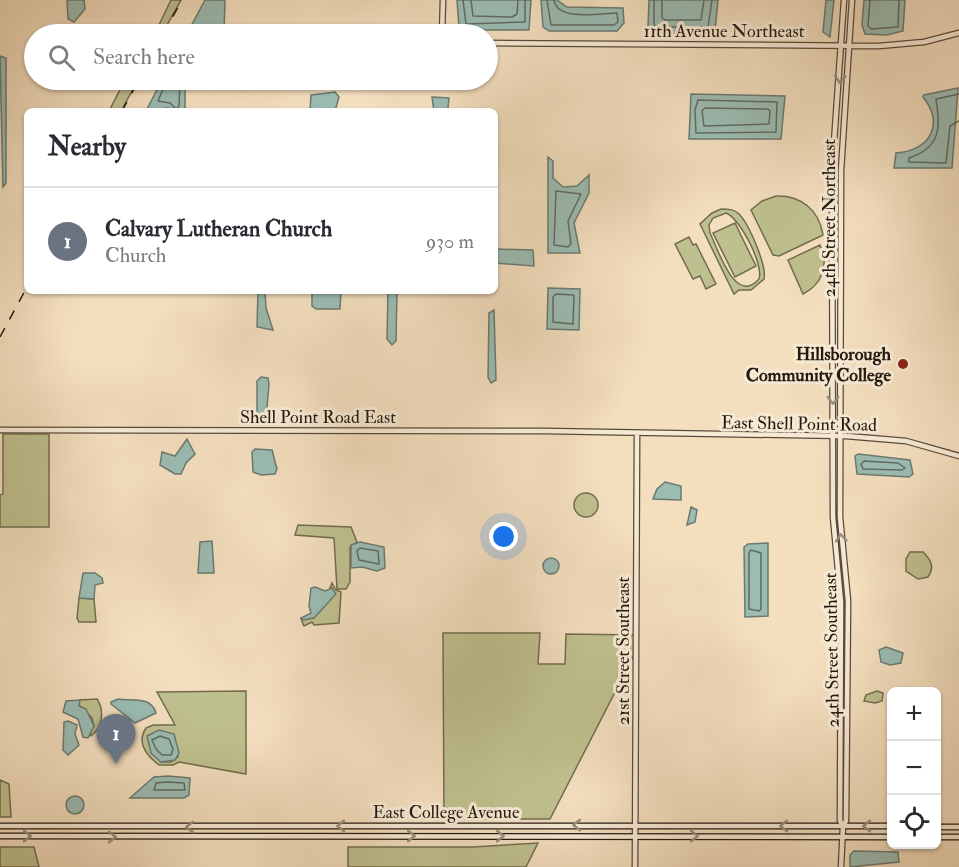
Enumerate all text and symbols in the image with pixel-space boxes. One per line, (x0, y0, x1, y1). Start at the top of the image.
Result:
street label: 11th Avenue Northeast (643, 20, 805, 43)
search box (24, 24, 498, 90)
icon: search (45, 41, 78, 74)
text: Search here (93, 43, 195, 71)
one-way arrow (834, 75, 847, 84)
text: Nearby (48, 131, 126, 163)
street label: 24th Street Northeast (818, 139, 841, 297)
text: Calvary Lutheran Church (105, 215, 332, 243)
text: 1 (64, 229, 71, 254)
text: 930 m (426, 229, 474, 254)
text: Church (105, 243, 166, 268)
place label: Hillsborough Community College (746, 343, 892, 387)
marker: Hillsborough Community College (896, 357, 910, 371)
one-way arrow (827, 395, 840, 404)
street label: Shell Point Road East (240, 406, 396, 429)
street label: East Shell Point Road (721, 411, 877, 437)
your location (489, 522, 518, 551)
one-way arrow (835, 533, 848, 542)
street label: 24th Street Southeast (819, 572, 845, 728)
street label: 21st Street Southeast (612, 577, 635, 725)
map controls (887, 687, 941, 849)
button: + (887, 687, 941, 741)
pin: 1 (96, 714, 136, 764)
button: − (887, 741, 941, 795)
button: locate (887, 795, 941, 849)
street label: East College Avenue (373, 801, 520, 824)
one-way arrow (572, 819, 581, 831)
one-way arrow (337, 820, 346, 832)
one-way arrow (780, 820, 789, 832)
one-way arrow (863, 820, 872, 832)
one-way arrow (185, 821, 194, 833)
one-way arrow (22, 830, 31, 842)
one-way arrow (407, 830, 416, 842)
one-way arrow (496, 830, 505, 842)
one-way arrow (689, 830, 698, 842)
one-way arrow (108, 831, 117, 843)

